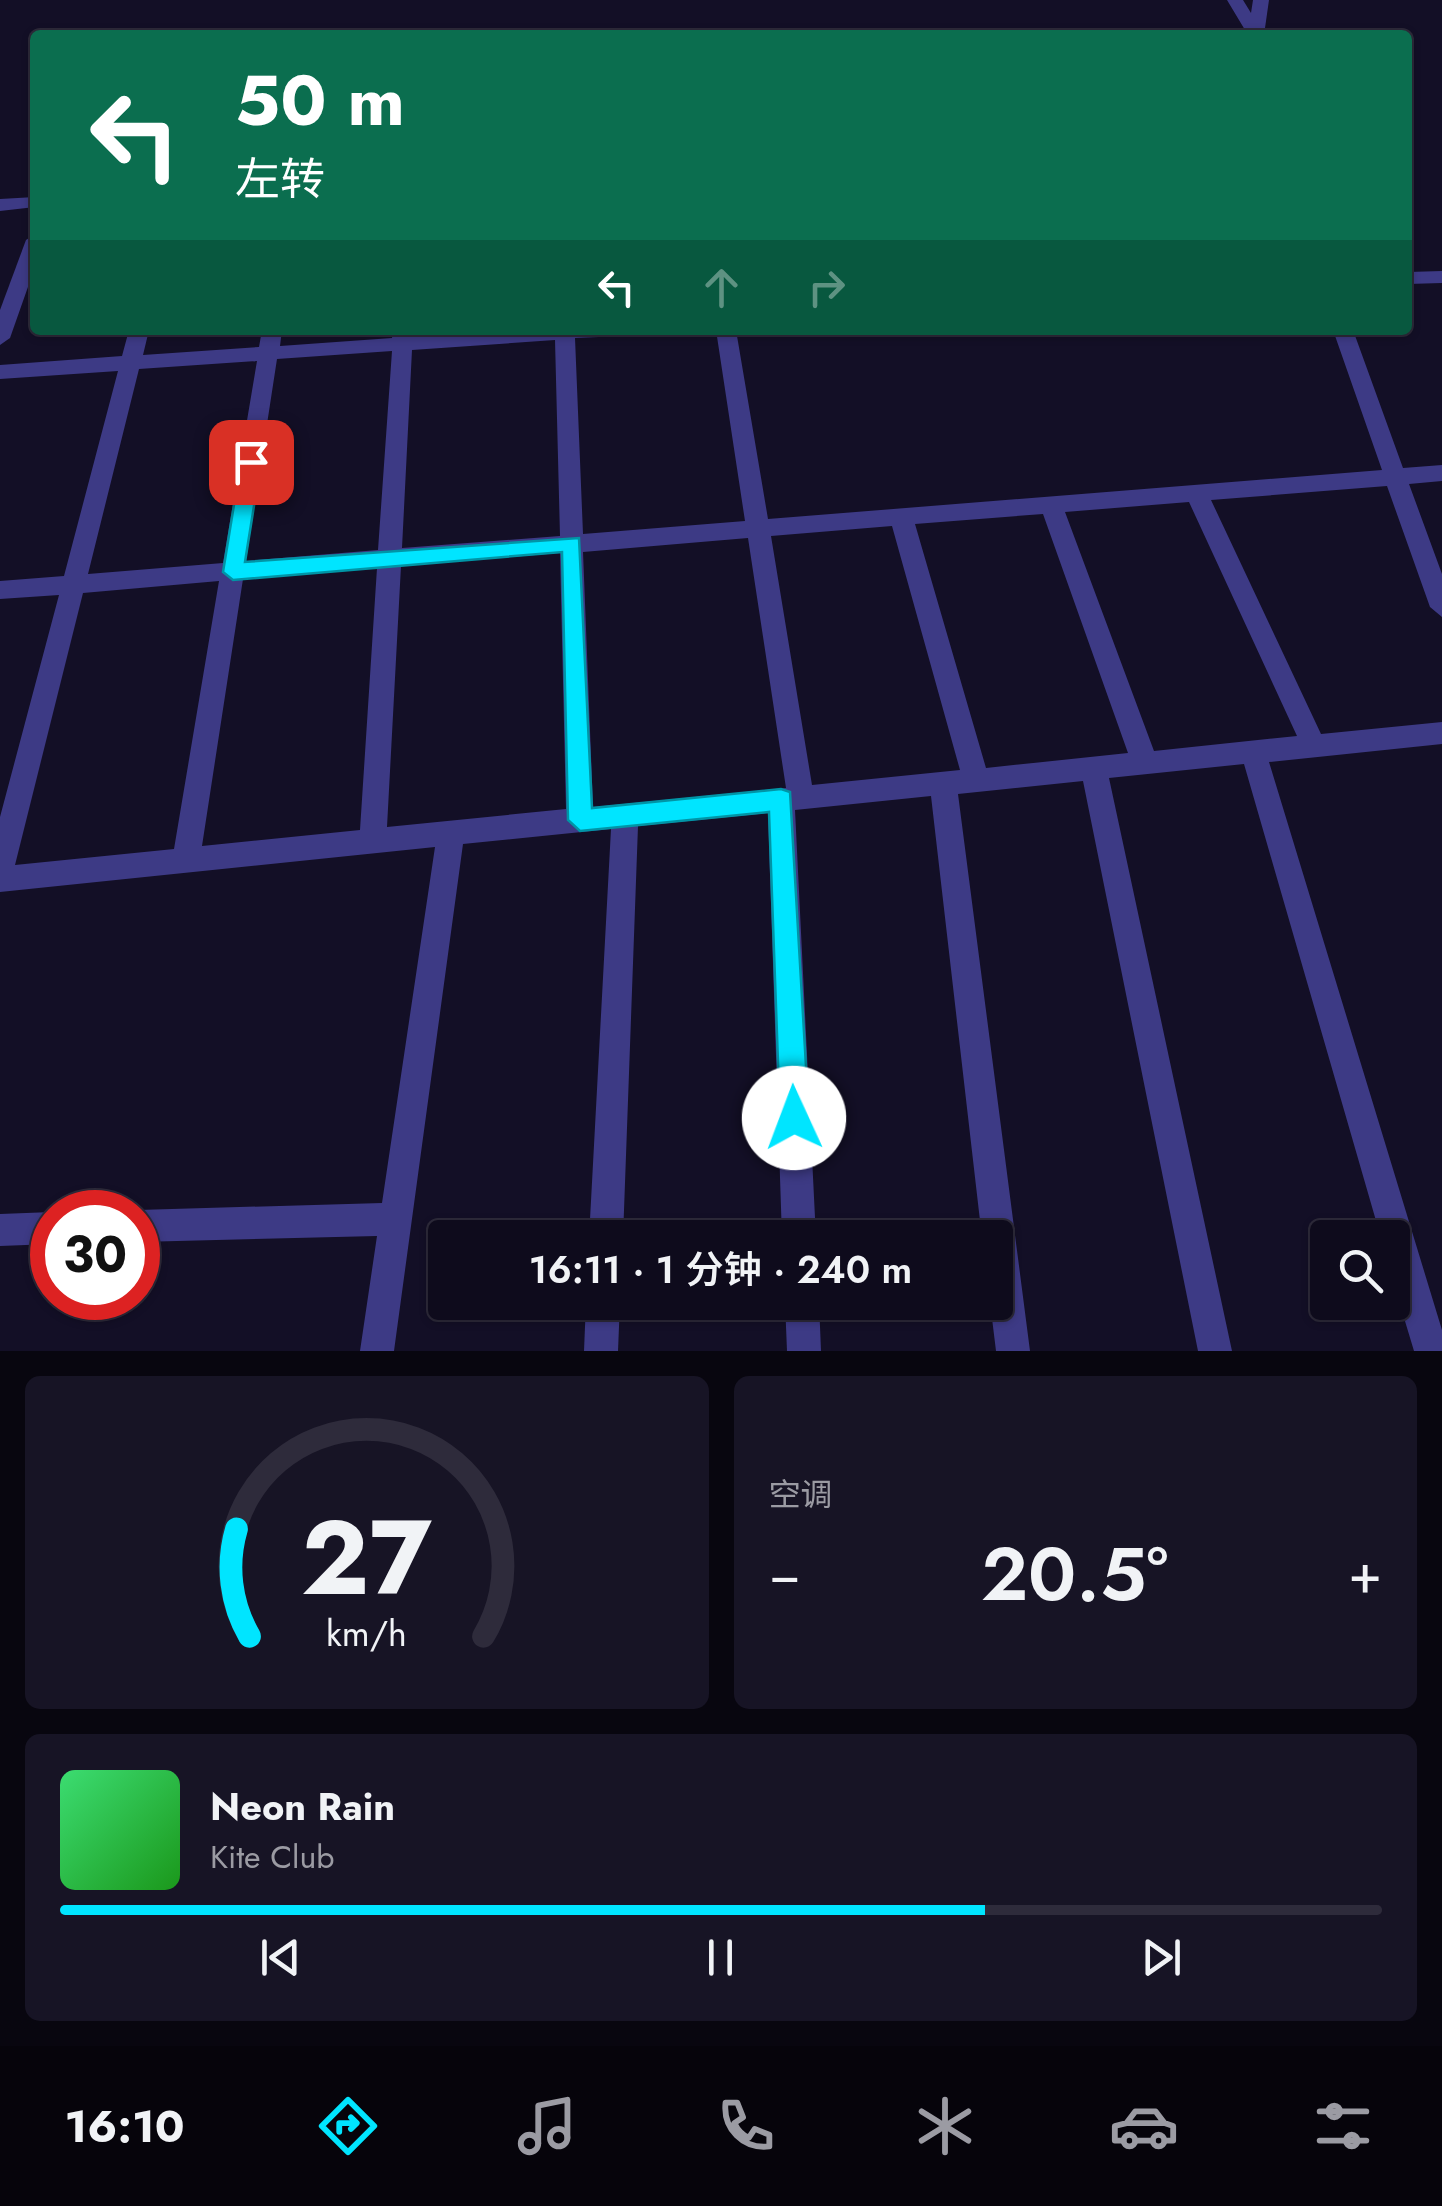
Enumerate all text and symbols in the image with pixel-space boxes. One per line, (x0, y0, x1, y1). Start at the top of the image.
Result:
text: 50 m (235, 50, 405, 151)
icon: left (70, 70, 200, 200)
text: 左转 (235, 147, 325, 212)
icon: left (589, 260, 644, 315)
icon: ahead (694, 260, 749, 315)
icon: right (799, 260, 854, 315)
pin (209, 420, 294, 505)
icon: arrive (224, 435, 279, 490)
position arrow (742, 1066, 846, 1170)
speed limit sign: 30 (30, 1190, 160, 1320)
map controls (1310, 1220, 1410, 1320)
button: search (1310, 1220, 1410, 1320)
text: 16:11 · 1 分钟 · 240 m (529, 1242, 912, 1297)
text: 空调 (769, 1472, 833, 1518)
text: 27 (301, 1483, 433, 1633)
text: 20.5° (981, 1520, 1168, 1628)
text: − (769, 1534, 801, 1614)
text: + (1348, 1534, 1382, 1614)
text: km/h (326, 1608, 407, 1659)
text: Neon Rain (210, 1779, 395, 1834)
text: Kite Club (210, 1834, 334, 1880)
icon: previous (253, 1930, 308, 1985)
icon: pause (693, 1930, 748, 1985)
icon: next (1134, 1930, 1189, 1985)
icon: directions (313, 2091, 383, 2161)
icon: music (512, 2091, 582, 2161)
icon: phone (711, 2091, 781, 2161)
icon: climate (910, 2091, 980, 2161)
icon: car (1109, 2091, 1179, 2161)
icon: filters (1308, 2091, 1378, 2161)
text: 16:10 (64, 2094, 185, 2159)

